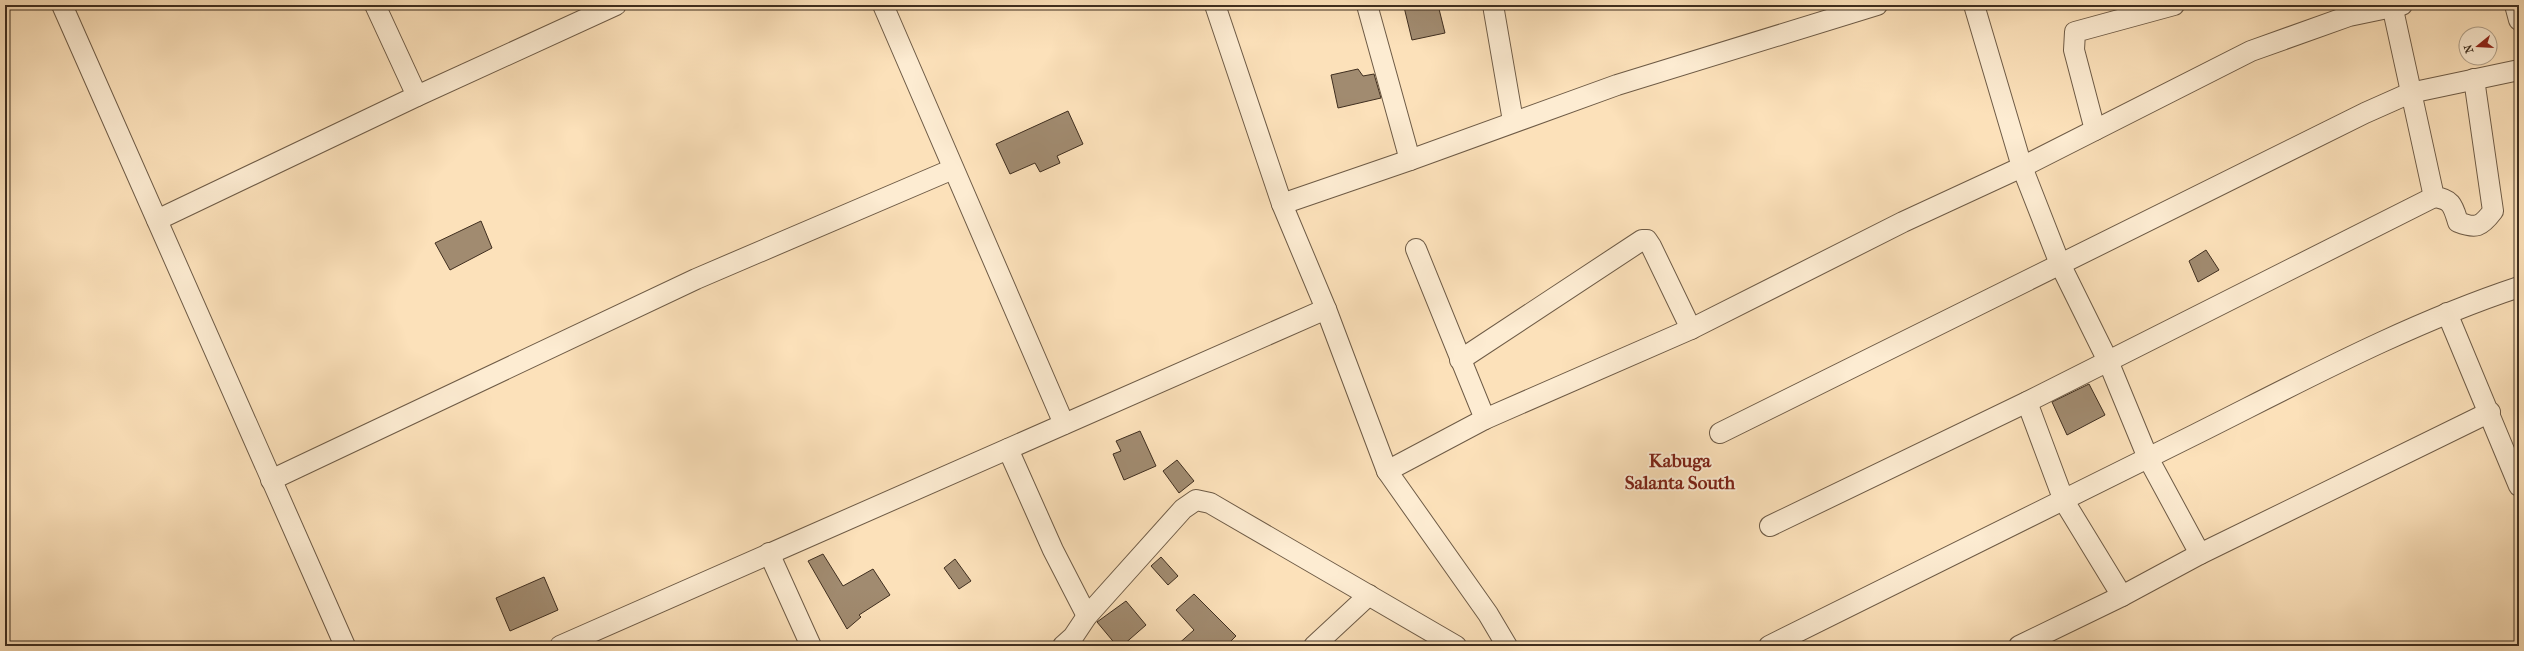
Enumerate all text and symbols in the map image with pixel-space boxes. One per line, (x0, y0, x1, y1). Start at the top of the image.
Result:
north arrow (2458, 26, 2498, 66)
text: N (2461, 42, 2476, 55)
district label: Kabuga Salanta South (1625, 450, 1736, 494)

